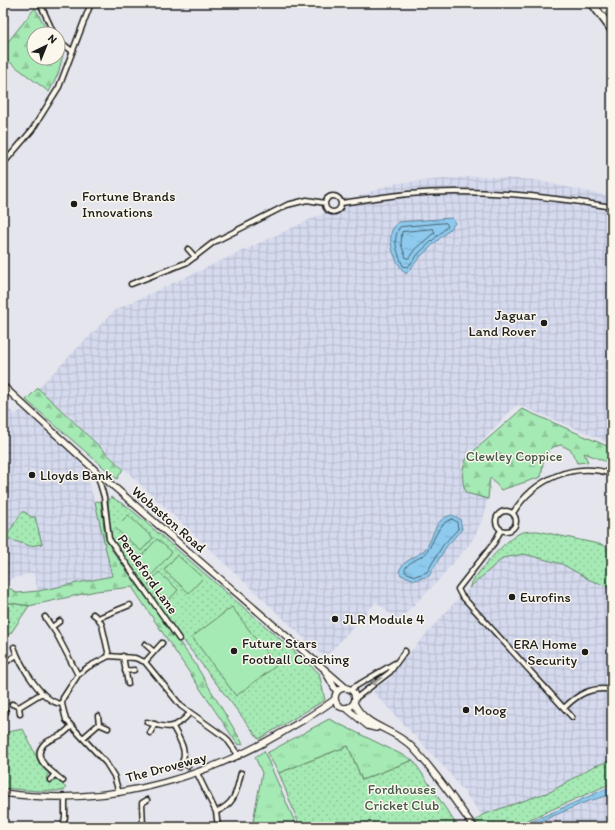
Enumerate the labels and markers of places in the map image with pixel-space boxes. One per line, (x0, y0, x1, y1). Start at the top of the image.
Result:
place label: Fortune Brands Innovations (82, 188, 175, 221)
marker: Fortune Brands Innovations (69, 199, 79, 209)
place label: Jaguar Land Rover (469, 307, 537, 340)
marker: Jaguar Land Rover (539, 318, 549, 328)
place label: Lloyds Bank (40, 467, 113, 484)
marker: Lloyds Bank (27, 470, 37, 480)
place label: Eurofins (520, 589, 571, 606)
marker: Eurofins (507, 592, 517, 602)
place label: JLR Module 4 (343, 611, 425, 628)
marker: JLR Module 4 (330, 614, 340, 624)
place label: Future Stars Football Coaching (242, 635, 350, 668)
place label: ERA Home Security (513, 636, 577, 669)
marker: Future Stars Football Coaching (229, 646, 239, 656)
marker: ERA Home Security (580, 647, 590, 657)
place label: Moog (474, 702, 507, 719)
marker: Moog (461, 705, 471, 715)

